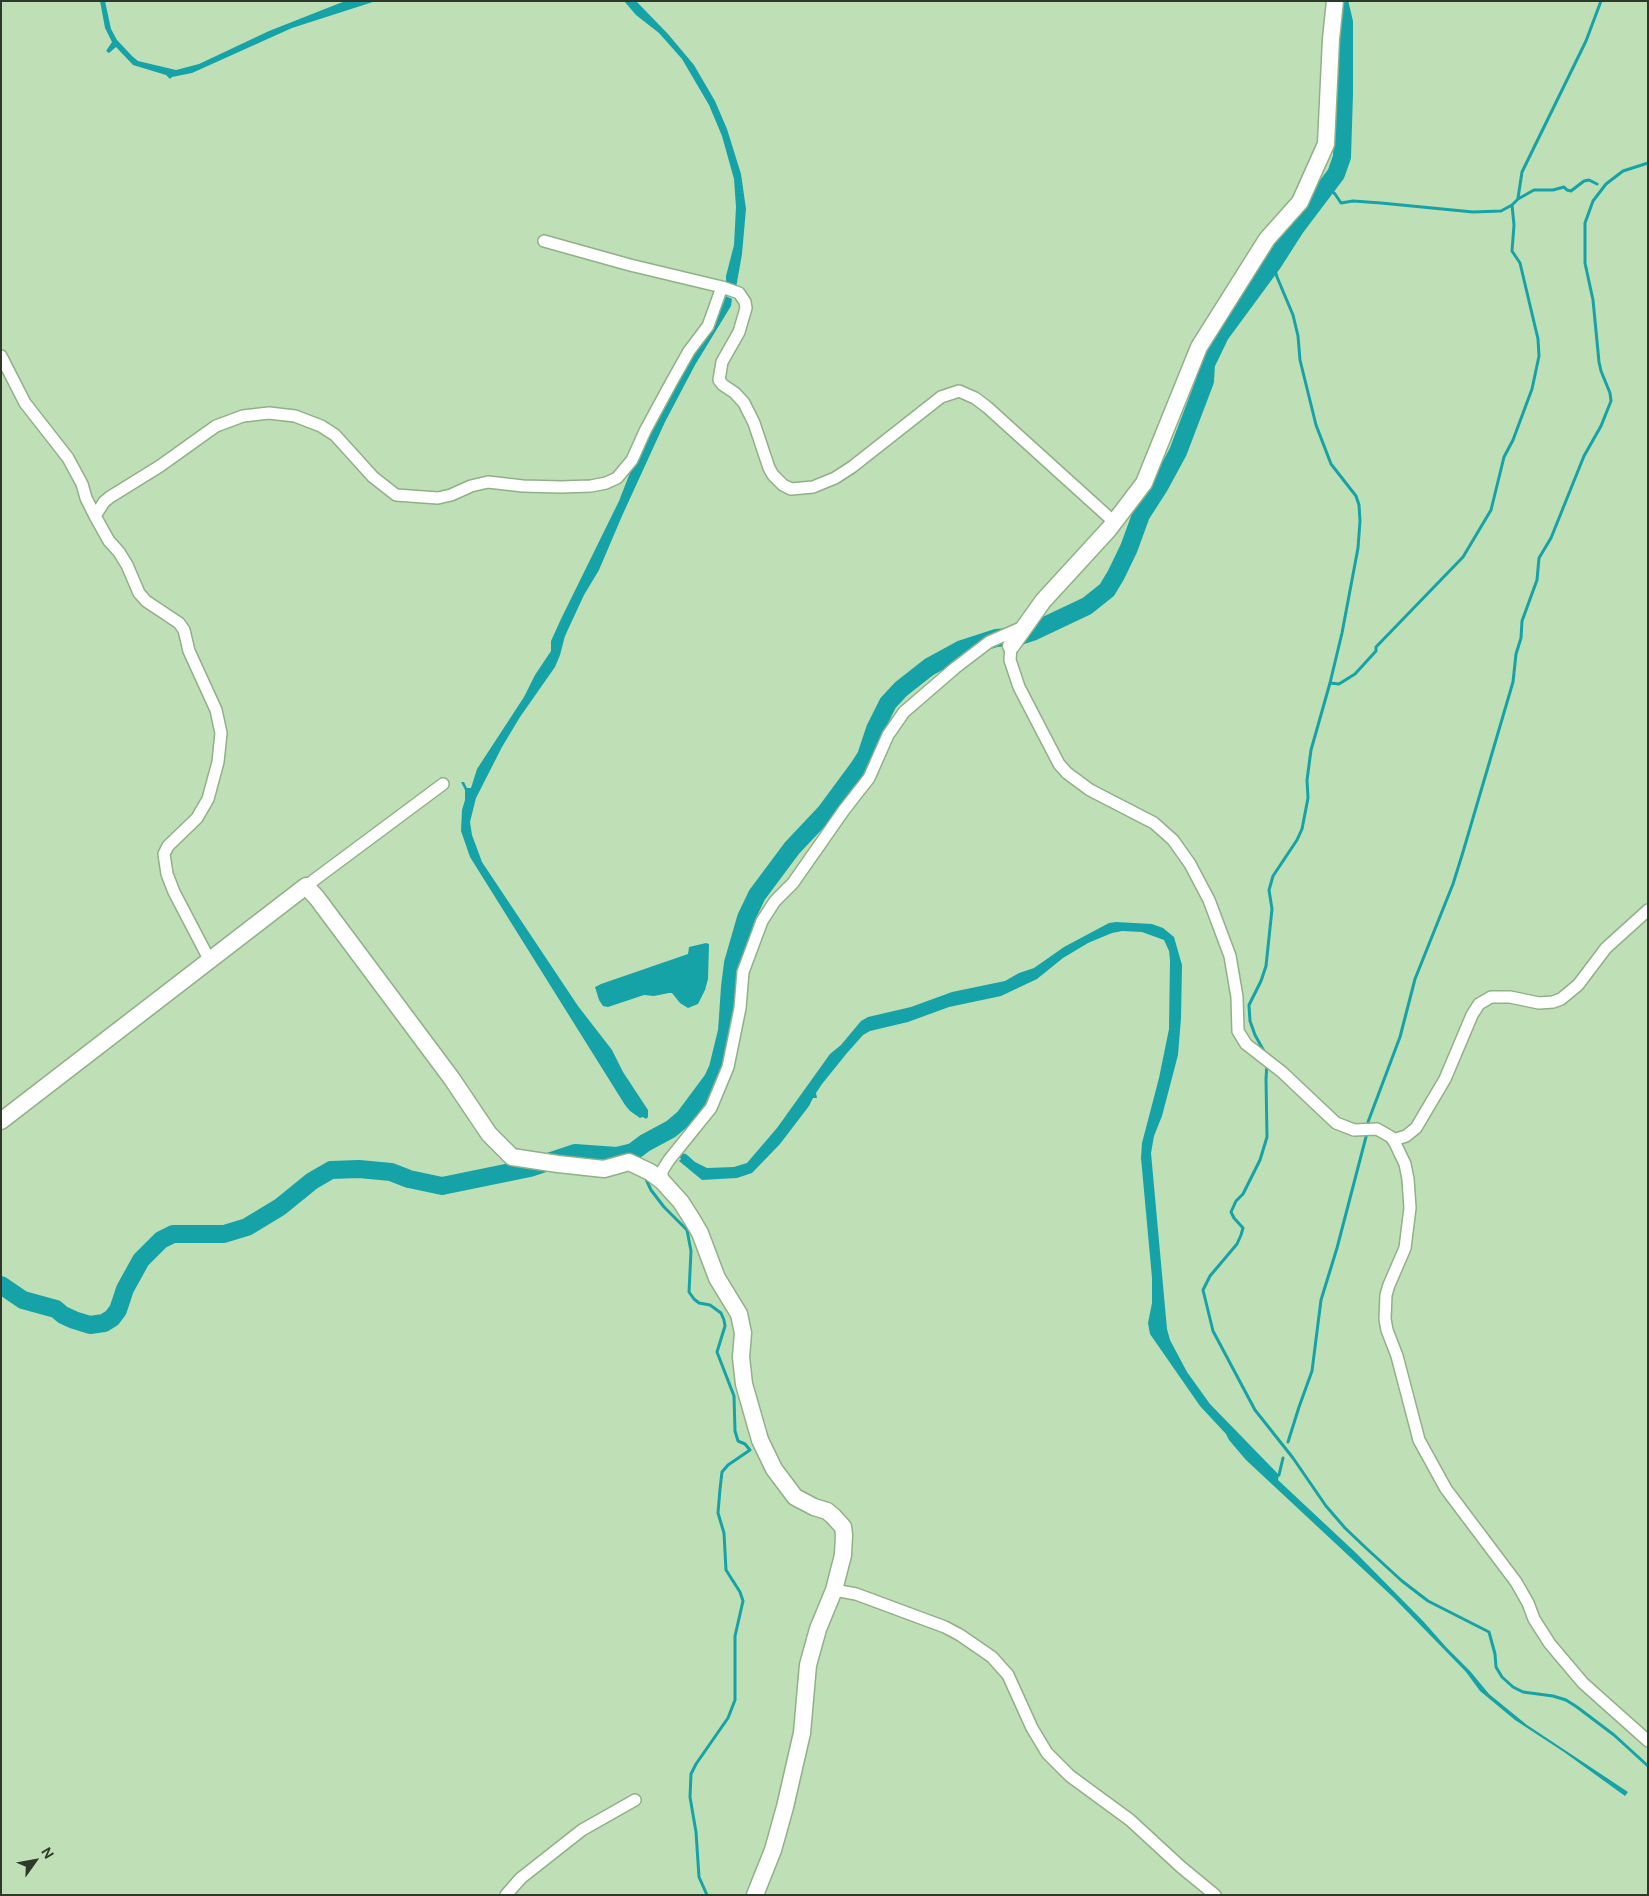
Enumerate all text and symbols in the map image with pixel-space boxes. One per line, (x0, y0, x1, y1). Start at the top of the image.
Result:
north arrow (10, 1836, 60, 1886)
text: N (37, 1844, 58, 1862)

